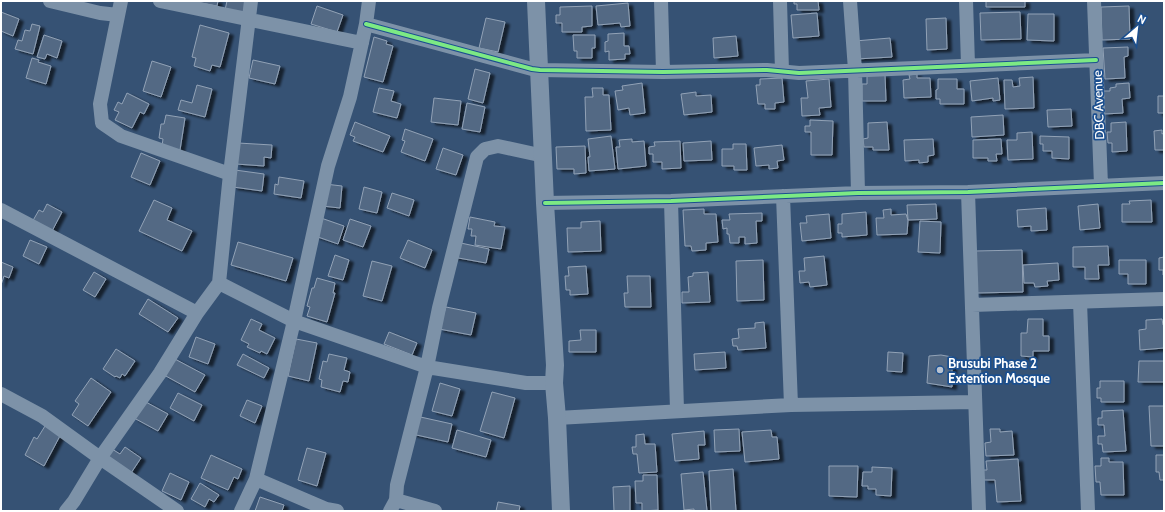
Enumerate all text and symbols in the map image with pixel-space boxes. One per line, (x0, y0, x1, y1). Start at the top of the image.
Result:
north arrow (1117, 8, 1157, 48)
text: N (1135, 11, 1148, 27)
street label: DBC Avenue (1089, 70, 1107, 140)
place label: Brusubi Phase 2 Extention Mosque (948, 355, 1050, 386)
marker: Brusubi Phase 2 Extention Mosque (935, 365, 945, 375)

